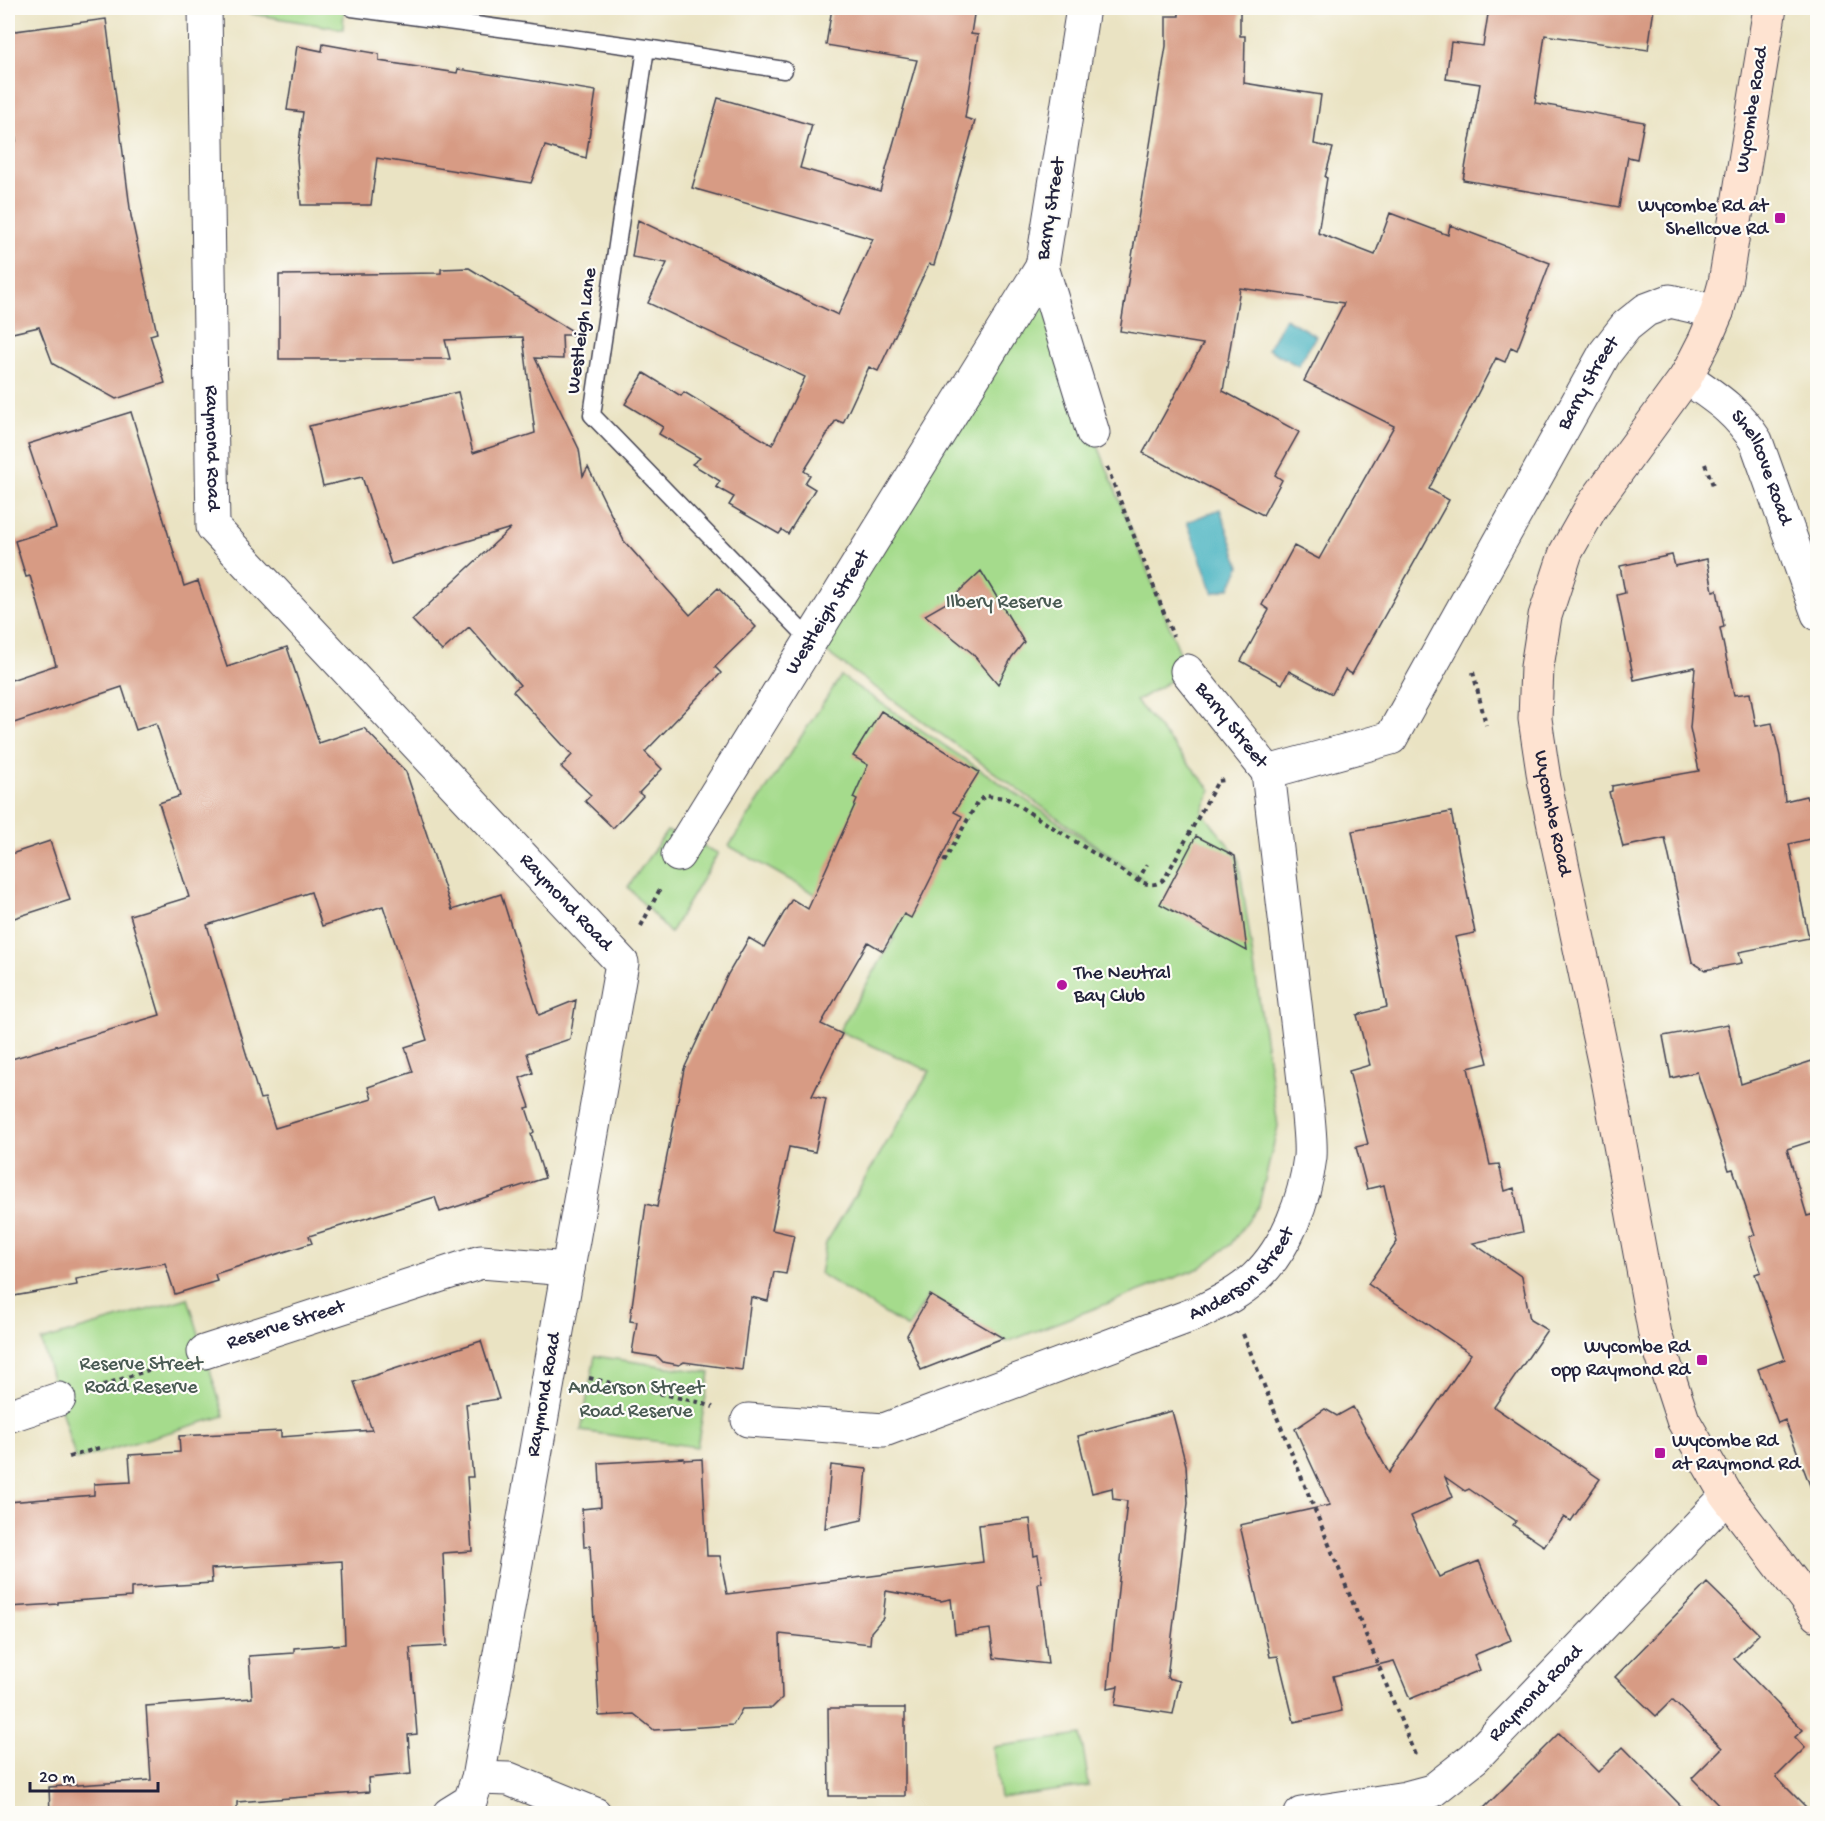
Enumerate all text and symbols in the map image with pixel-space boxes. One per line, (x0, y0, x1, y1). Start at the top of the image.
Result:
street label: Wycombe Road (1732, 43, 1775, 175)
street label: Barry Street (1032, 154, 1072, 263)
place label: Wycombe Rd at Shellcove Rd (1638, 196, 1770, 242)
marker: Wycombe Rd at Shellcove Rd (1773, 211, 1787, 225)
street label: Westleigh Lane (563, 266, 603, 395)
street label: Barry Street (1553, 331, 1626, 435)
street label: Raymond Road (199, 385, 224, 513)
street label: Shellcove Road (1725, 405, 1797, 530)
street label: Westleigh Street (781, 545, 876, 679)
park label: Ilbery Reserve (946, 592, 1063, 615)
street label: Barry Street (1189, 677, 1273, 775)
street label: Wycombe Road (1528, 749, 1576, 880)
street label: Raymond Road (514, 849, 618, 958)
place label: The Neutral Bay Club (1073, 963, 1171, 1009)
marker: The Neutral Bay Club (1055, 978, 1069, 992)
street label: Anderson Street (1186, 1222, 1301, 1326)
street label: Reserve Street (224, 1295, 350, 1355)
street label: Raymond Road (523, 1329, 568, 1459)
place label: Wycombe Rd opp Raymond Rd (1551, 1337, 1692, 1383)
marker: Wycombe Rd opp Raymond Rd (1695, 1353, 1709, 1367)
park label: Reserve Street Road Reserve (80, 1354, 204, 1400)
park label: Anderson Street Road Reserve (568, 1378, 706, 1424)
place label: Wycombe Rd at Raymond Rd (1672, 1431, 1802, 1477)
marker: Wycombe Rd at Raymond Rd (1653, 1446, 1667, 1460)
street label: Raymond Road (1484, 1639, 1590, 1747)
scale bar (30, 1755, 158, 1793)
text: 20 m (39, 1768, 75, 1789)

